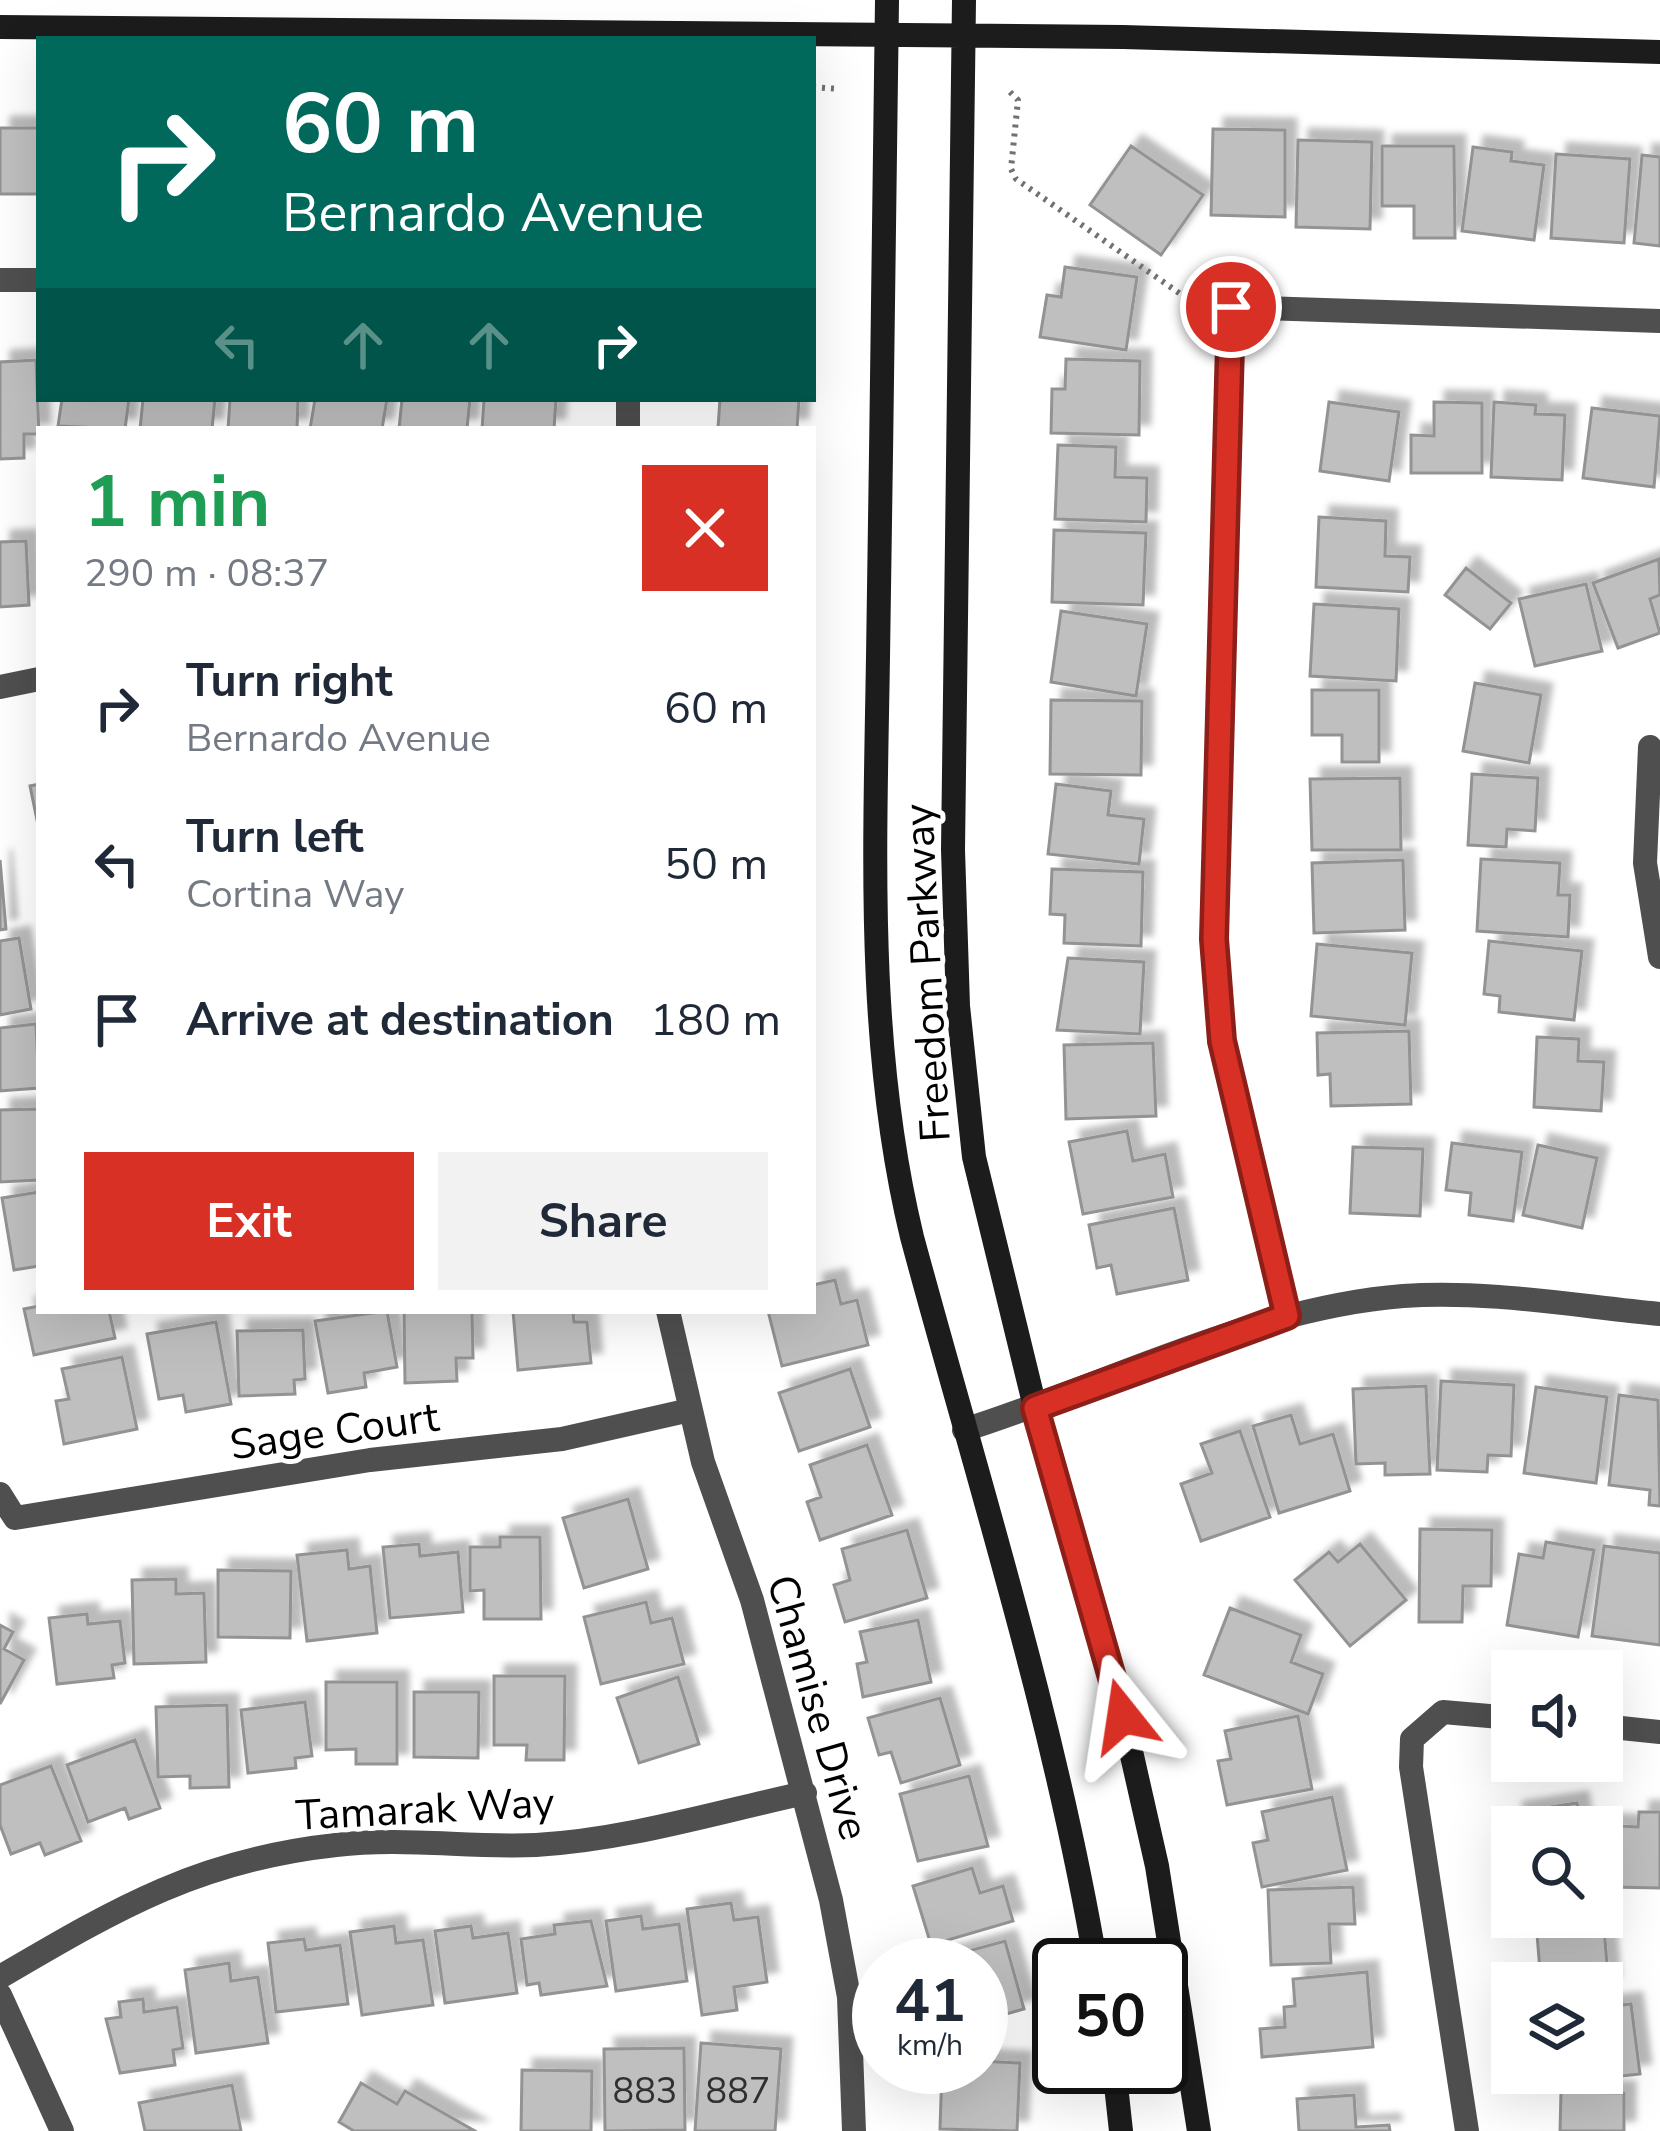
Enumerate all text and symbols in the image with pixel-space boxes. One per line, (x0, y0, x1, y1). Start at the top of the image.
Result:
text: 60 m (282, 67, 479, 182)
icon: right (84, 84, 240, 240)
text: Bernardo Avenue (282, 176, 704, 250)
pin (1180, 256, 1282, 358)
icon: arrive (1198, 274, 1264, 340)
icon: left (204, 312, 270, 378)
icon: ahead (330, 312, 396, 378)
icon: ahead (456, 312, 522, 378)
icon: right (582, 312, 648, 378)
text: 1 min (84, 453, 270, 551)
button: close (642, 465, 768, 591)
text: 290 m · 08:37 (84, 547, 329, 600)
text: Turn right (186, 651, 393, 712)
icon: right (84, 675, 150, 741)
text: 60 m (664, 678, 768, 739)
text: Bernardo Avenue (186, 712, 491, 765)
street label: Freedom Parkway (890, 802, 965, 1143)
text: Turn left (186, 807, 364, 868)
icon: left (84, 831, 150, 897)
text: 50 m (664, 834, 768, 895)
text: Cortina Way (186, 868, 404, 921)
icon: arrive (84, 987, 150, 1053)
text: Arrive at destination (186, 990, 614, 1051)
text: 180 m (650, 990, 781, 1051)
button: Exit (84, 1152, 414, 1290)
button: Share (438, 1152, 768, 1290)
street label: Sage Court (226, 1389, 443, 1474)
street label: Chamise Drive (753, 1568, 883, 1846)
map controls (1491, 1650, 1623, 2094)
button: sound (1491, 1650, 1623, 1782)
position arrow (1060, 1653, 1186, 1779)
street label: Tamarak Way (294, 1774, 556, 1845)
button: search (1491, 1806, 1623, 1938)
speed limit sign: 50 (1032, 1938, 1188, 2094)
text: 41 (894, 1960, 966, 2042)
button: layers (1491, 1962, 1623, 2094)
text: km/h (897, 2025, 963, 2066)
house number: 883 (613, 2067, 677, 2116)
house number: 887 (706, 2067, 770, 2116)

